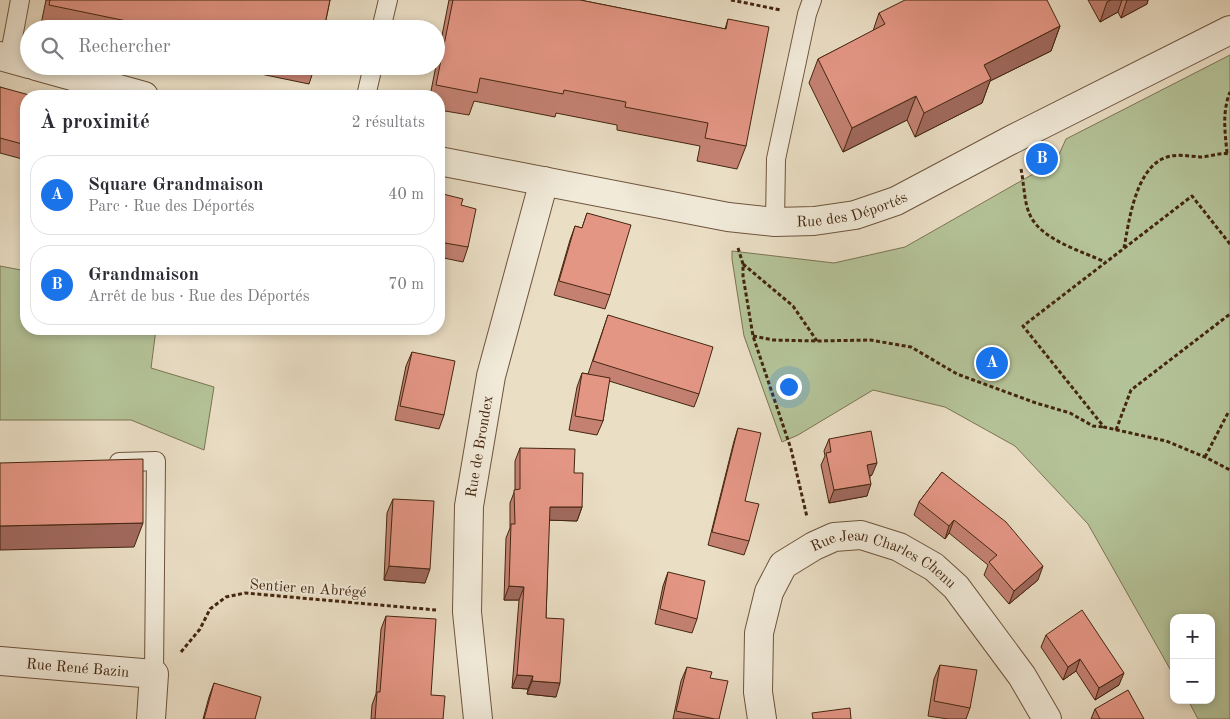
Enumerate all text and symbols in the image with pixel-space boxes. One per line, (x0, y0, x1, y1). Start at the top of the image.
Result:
search box (20, 20, 445, 75)
icon: search (38, 34, 66, 62)
text: Rechercher (78, 38, 171, 57)
text: À proximité (40, 112, 150, 133)
text: 2 résultats (351, 115, 425, 131)
pin: B (1026, 140, 1058, 178)
text: Square Grandmaison (88, 176, 264, 195)
text: A (51, 187, 63, 203)
text: 40 m (388, 187, 424, 203)
street label: Rue des Déportés (796, 190, 910, 230)
text: Parc · Rue des Déportés (88, 199, 255, 215)
text: Grandmaison (88, 266, 199, 285)
text: B (51, 277, 63, 293)
text: 70 m (388, 277, 424, 293)
text: Arrêt de bus · Rue des Déportés (88, 289, 310, 305)
pin: A (976, 344, 1008, 382)
your location (776, 374, 802, 400)
street label: Rue de Brondex (465, 394, 497, 499)
street label: Rue Jean Charles Chenu (809, 529, 958, 592)
street label: Sentier en Abrégé (249, 578, 367, 601)
map controls (1170, 614, 1215, 704)
button: + (1170, 614, 1215, 659)
street label: Rue René Bazin (25, 657, 130, 681)
button: − (1170, 659, 1215, 704)

